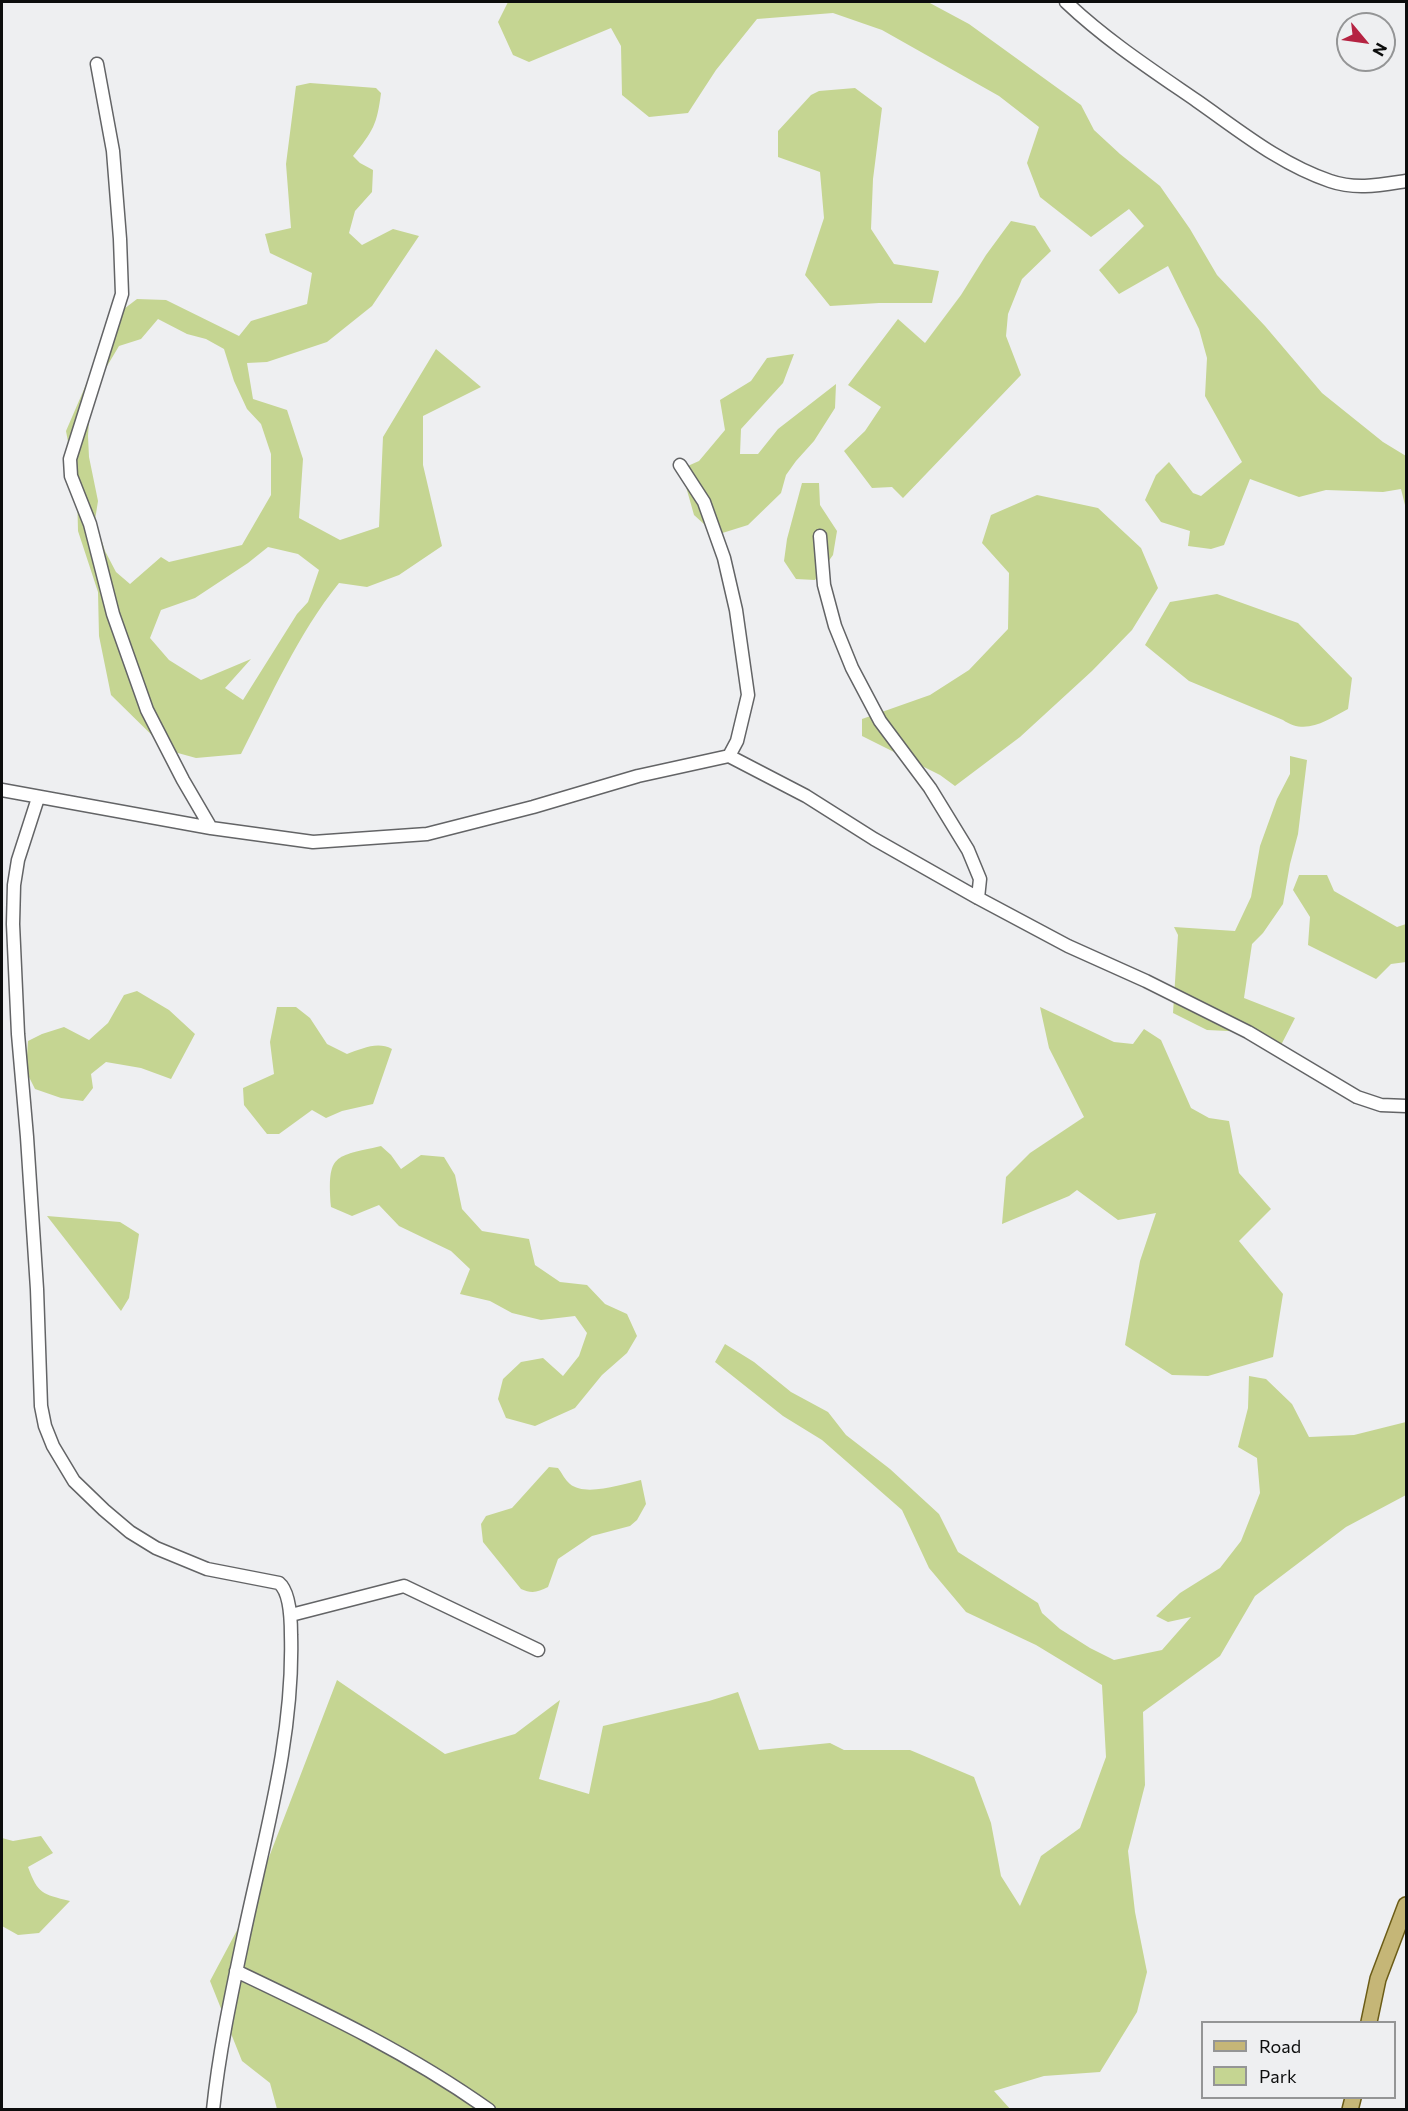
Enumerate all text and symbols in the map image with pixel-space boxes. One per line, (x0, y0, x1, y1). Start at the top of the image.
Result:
north arrow (1336, 12, 1396, 72)
text: N (1369, 40, 1392, 60)
legend (1201, 2021, 1396, 2099)
text: Road (1259, 2035, 1301, 2057)
text: Park (1259, 2065, 1297, 2087)

